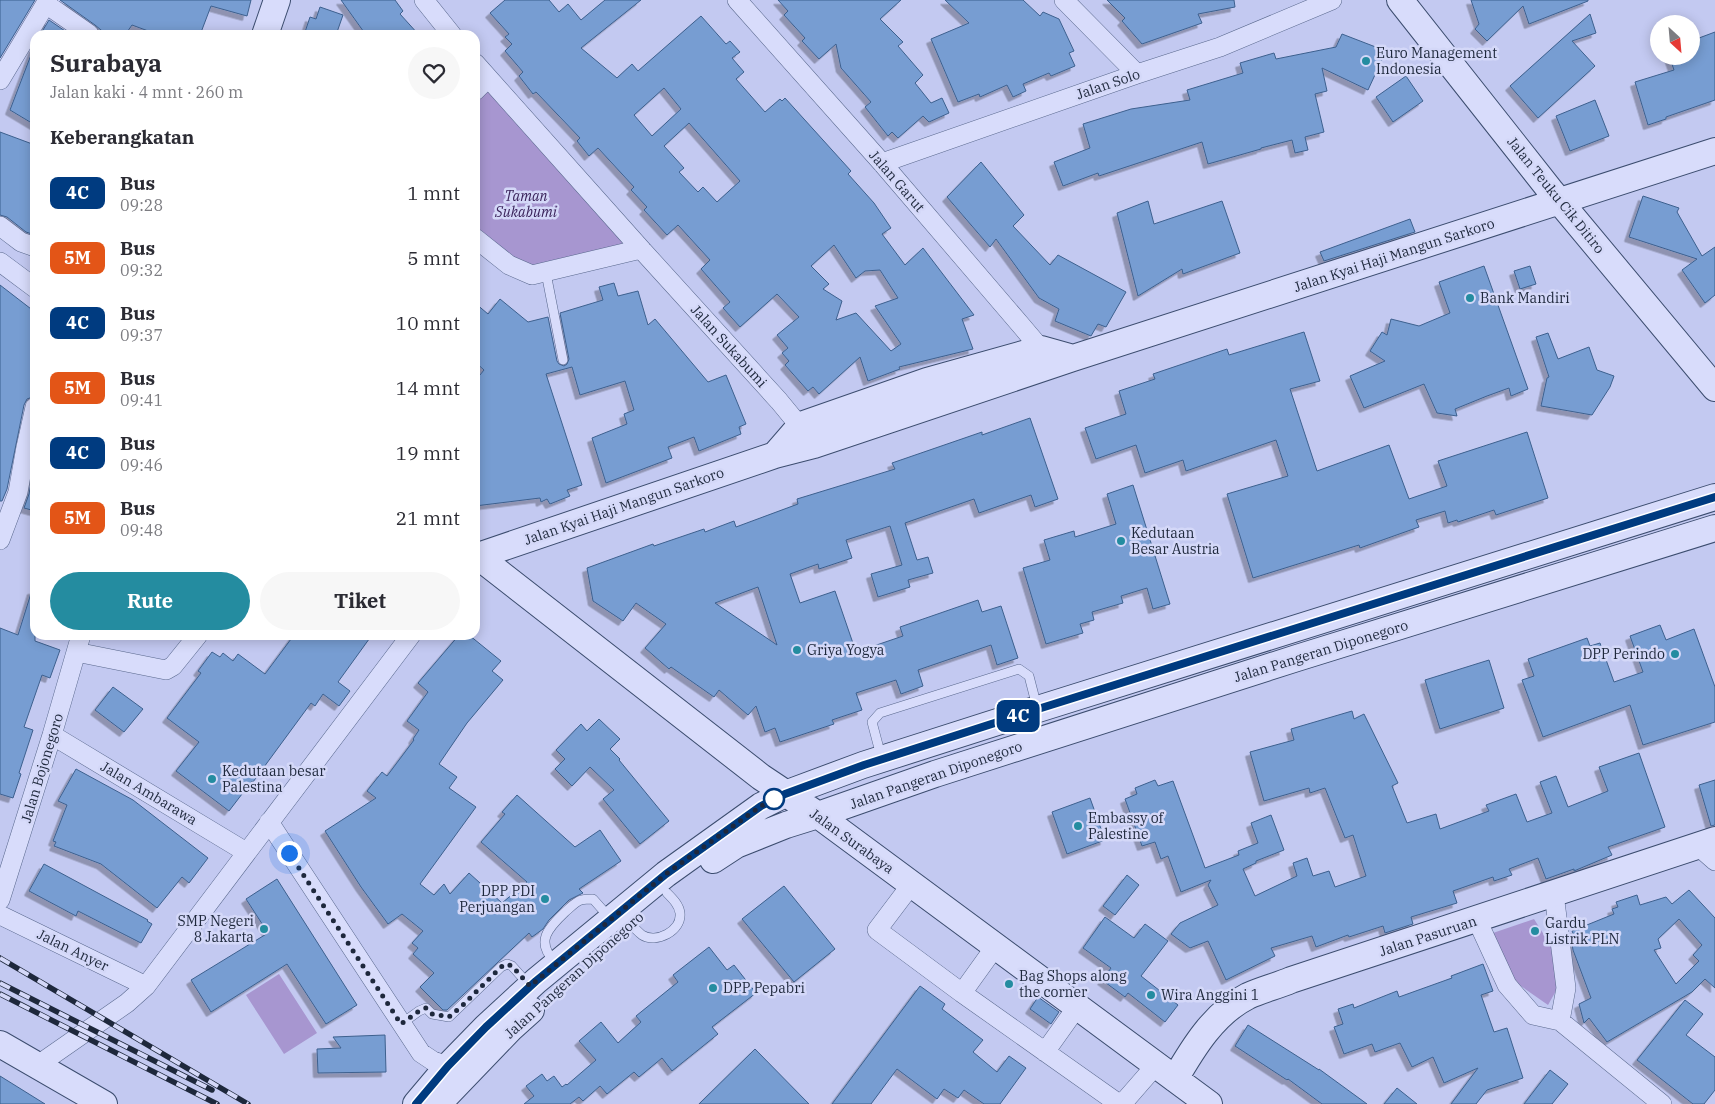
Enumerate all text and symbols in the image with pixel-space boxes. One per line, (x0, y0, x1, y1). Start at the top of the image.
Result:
north arrow (1650, 15, 1700, 65)
map controls (1650, 15, 1700, 65)
place label: Euro Management Indonesia (1376, 44, 1497, 78)
text: Surabaya (50, 47, 162, 79)
button: heart (408, 47, 460, 99)
marker: Euro Management Indonesia (1360, 55, 1372, 67)
street label: Jalan Solo (1074, 65, 1142, 103)
text: Jalan kaki · 4 mnt · 260 m (50, 82, 243, 102)
text: Keberangkatan (50, 125, 194, 149)
street label: Jalan Teuku Cik Ditiro (1503, 133, 1609, 257)
street label: Jalan Garut (865, 146, 929, 216)
text: Bus (120, 171, 155, 195)
text: 4C (66, 181, 89, 204)
text: 1 mnt (407, 181, 460, 205)
park label: Taman Sukabumi (494, 187, 558, 221)
text: 09:28 (120, 195, 163, 215)
street label: Jalan Kyai Haji Mangun Sarkoro (1291, 214, 1497, 296)
text: Bus (120, 236, 155, 260)
text: 5M (64, 246, 91, 269)
text: 5 mnt (407, 246, 460, 270)
text: 09:32 (120, 260, 163, 280)
place label: Bank Mandiri (1480, 289, 1570, 307)
marker: Bank Mandiri (1464, 292, 1476, 304)
text: Bus (120, 301, 155, 325)
street label: Jalan Sukabumi (687, 301, 771, 391)
text: 4C (66, 311, 89, 334)
text: 10 mnt (396, 311, 460, 335)
text: 09:37 (120, 325, 163, 345)
text: Bus (120, 366, 155, 390)
text: 5M (64, 376, 91, 399)
text: 14 mnt (396, 376, 460, 400)
text: 09:41 (120, 390, 163, 410)
text: Bus (120, 431, 155, 455)
text: 4C (66, 441, 89, 464)
text: 19 mnt (396, 441, 460, 465)
text: 09:46 (120, 455, 163, 475)
street label: Jalan Kyai Haji Mangun Sarkoro (522, 463, 726, 549)
text: Bus (120, 496, 155, 520)
text: 5M (64, 506, 91, 529)
text: 21 mnt (396, 506, 460, 530)
text: 09:48 (120, 520, 163, 540)
place label: Kedutaan Besar Austria (1131, 524, 1220, 558)
marker: Kedutaan Besar Austria (1115, 535, 1127, 547)
button: Rute (50, 572, 250, 630)
button: Tiket (260, 572, 460, 630)
street label: Jalan Pangeran Diponegoro (1232, 616, 1410, 686)
place label: Griya Yogya (807, 641, 885, 659)
marker: Griya Yogya (791, 644, 803, 656)
place label: DPP Perindo (1582, 645, 1665, 663)
marker: DPP Perindo (1669, 648, 1681, 660)
line badge: 4C (996, 700, 1040, 732)
text: 4C (1007, 704, 1029, 727)
street label: Jalan Bojonegoro (17, 711, 67, 825)
street label: Jalan Pangeran Diponegoro (847, 737, 1025, 813)
street label: Jalan Ambarawa (98, 757, 201, 829)
place label: Kedutaan besar Palestina (222, 762, 326, 796)
marker: Kedutaan besar Palestina (206, 773, 218, 785)
unlabelled marker (763, 788, 785, 810)
street label: Jalan Surabaya (806, 804, 898, 878)
place label: Embassy of Palestine (1088, 809, 1165, 843)
marker: Embassy of Palestine (1072, 820, 1084, 832)
your location (277, 841, 302, 866)
place label: DPP PDI Perjuangan (459, 882, 535, 916)
marker: DPP PDI Perjuangan (539, 893, 551, 905)
street label: Jalan Pangeran Diponegoro (501, 908, 647, 1042)
place label: SMP Negeri 8 Jakarta (178, 912, 254, 946)
street label: Jalan Pasuruan (1377, 912, 1479, 960)
place label: Gardu Listrik PLN (1545, 914, 1620, 948)
marker: SMP Negeri 8 Jakarta (258, 923, 270, 935)
street label: Jalan Anyer (34, 925, 112, 975)
marker: Gardu Listrik PLN (1529, 925, 1541, 937)
place label: Bag Shops along the corner (1019, 967, 1127, 1001)
marker: Bag Shops along the corner (1003, 978, 1015, 990)
place label: DPP Pepabri (723, 979, 805, 997)
marker: DPP Pepabri (707, 982, 719, 994)
place label: Wira Anggini 1 (1161, 986, 1259, 1004)
marker: Wira Anggini 1 (1145, 989, 1157, 1001)

